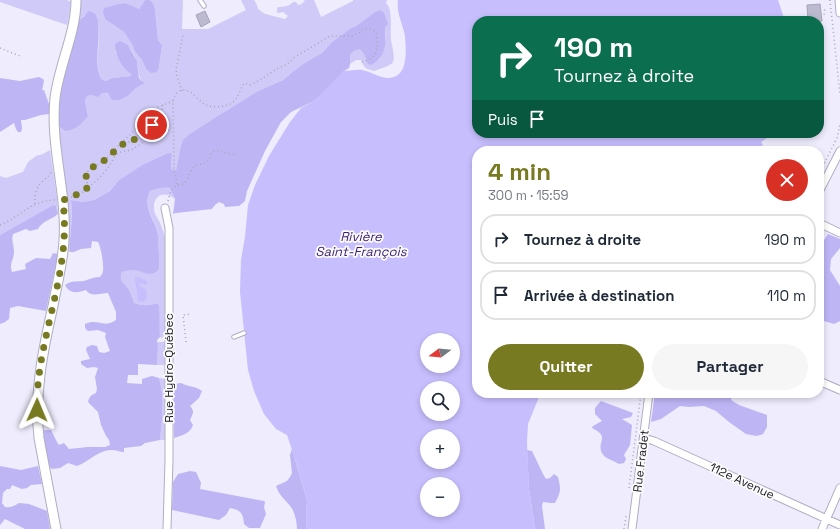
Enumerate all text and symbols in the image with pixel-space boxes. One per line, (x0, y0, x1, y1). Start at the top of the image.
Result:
text: 190 m (554, 29, 633, 65)
icon: right (488, 32, 540, 84)
text: Tournez à droite (554, 64, 694, 87)
pin (135, 108, 169, 142)
icon: arrive (526, 108, 548, 130)
text: Puis (488, 110, 518, 129)
icon: arrive (141, 114, 163, 136)
text: 4 min (488, 156, 551, 187)
button: close (766, 159, 808, 201)
text: 300 m · 15:59 (488, 187, 568, 204)
water label: Rivière Saint-François (315, 228, 408, 260)
icon: right (490, 228, 512, 250)
text: Tournez à droite (524, 230, 641, 249)
text: 190 m (764, 230, 806, 249)
icon: arrive (490, 284, 512, 306)
text: Arrivée à destination (524, 286, 674, 305)
text: 110 m (767, 286, 806, 305)
street label: Rue Hydro-Québec (161, 313, 177, 423)
north arrow (420, 333, 460, 373)
map controls (420, 333, 460, 517)
button: Quitter (488, 344, 644, 390)
button: Partager (652, 344, 808, 390)
button: search (420, 381, 460, 421)
position arrow (16, 389, 58, 431)
button: + (420, 429, 460, 469)
street label: Rue Fradet (629, 429, 653, 493)
street label: 112e Avenue (707, 459, 777, 503)
button: − (420, 477, 460, 517)

